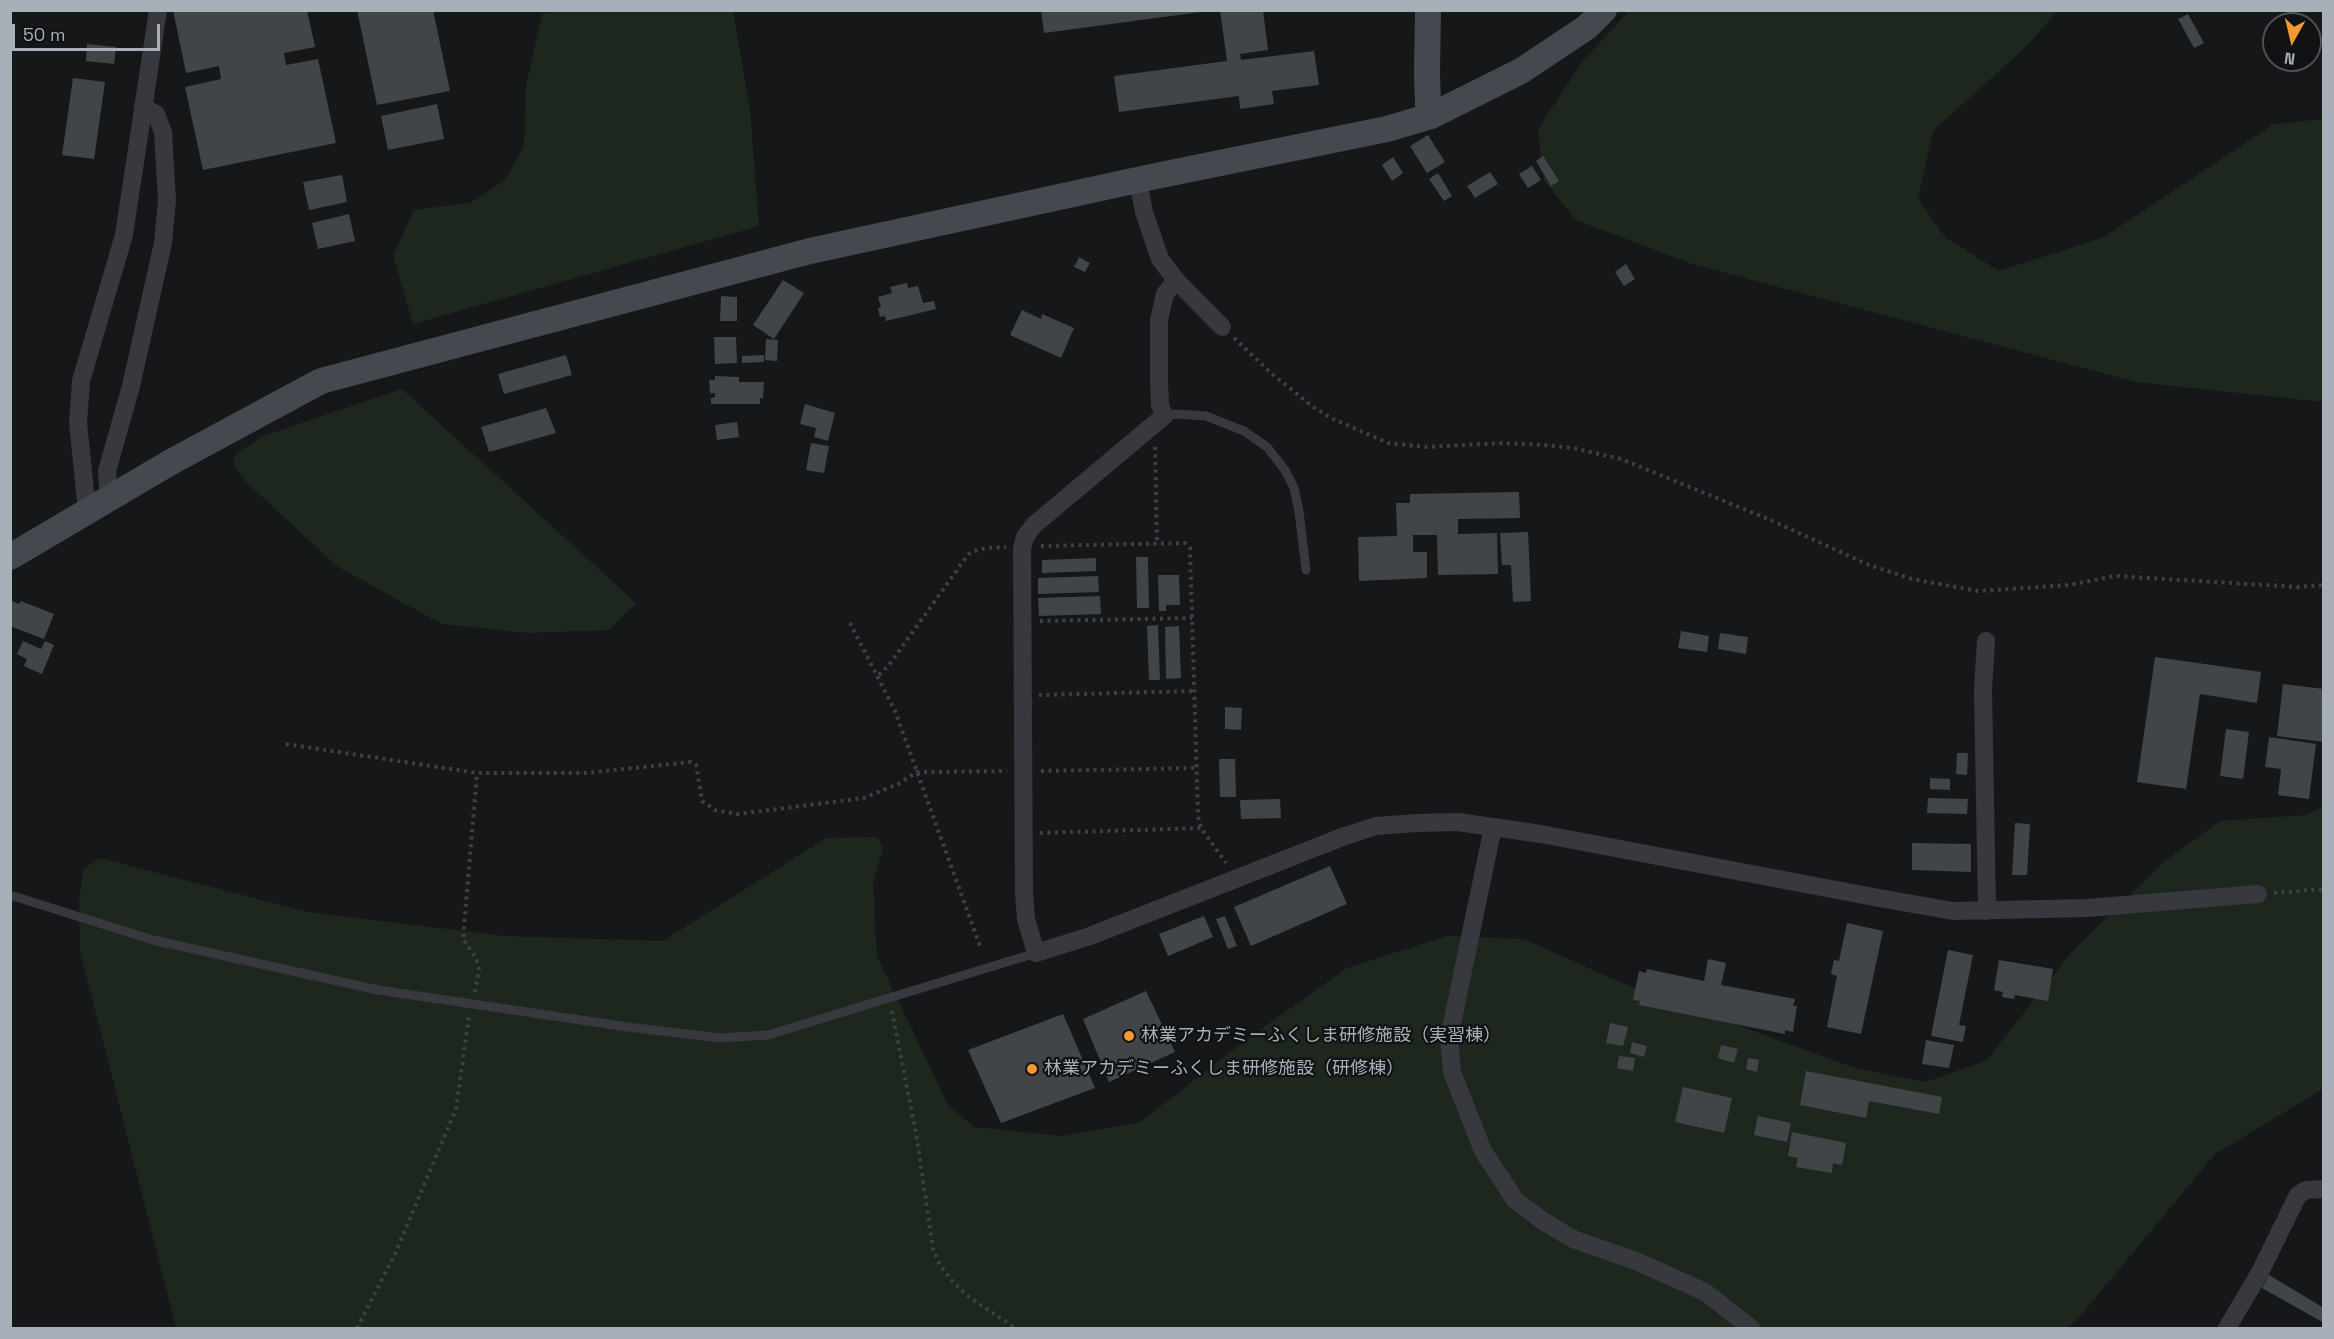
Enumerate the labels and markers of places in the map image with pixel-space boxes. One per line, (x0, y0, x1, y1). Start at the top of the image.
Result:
place label: 林業アカデミーふくしま研修施設（実習棟） (1141, 1025, 1501, 1047)
marker: 林業アカデミーふくしま研修施設（実習棟） (1122, 1029, 1136, 1043)
place label: 林業アカデミーふくしま研修施設（研修棟） (1044, 1058, 1404, 1080)
marker: 林業アカデミーふくしま研修施設（研修棟） (1025, 1062, 1039, 1076)

